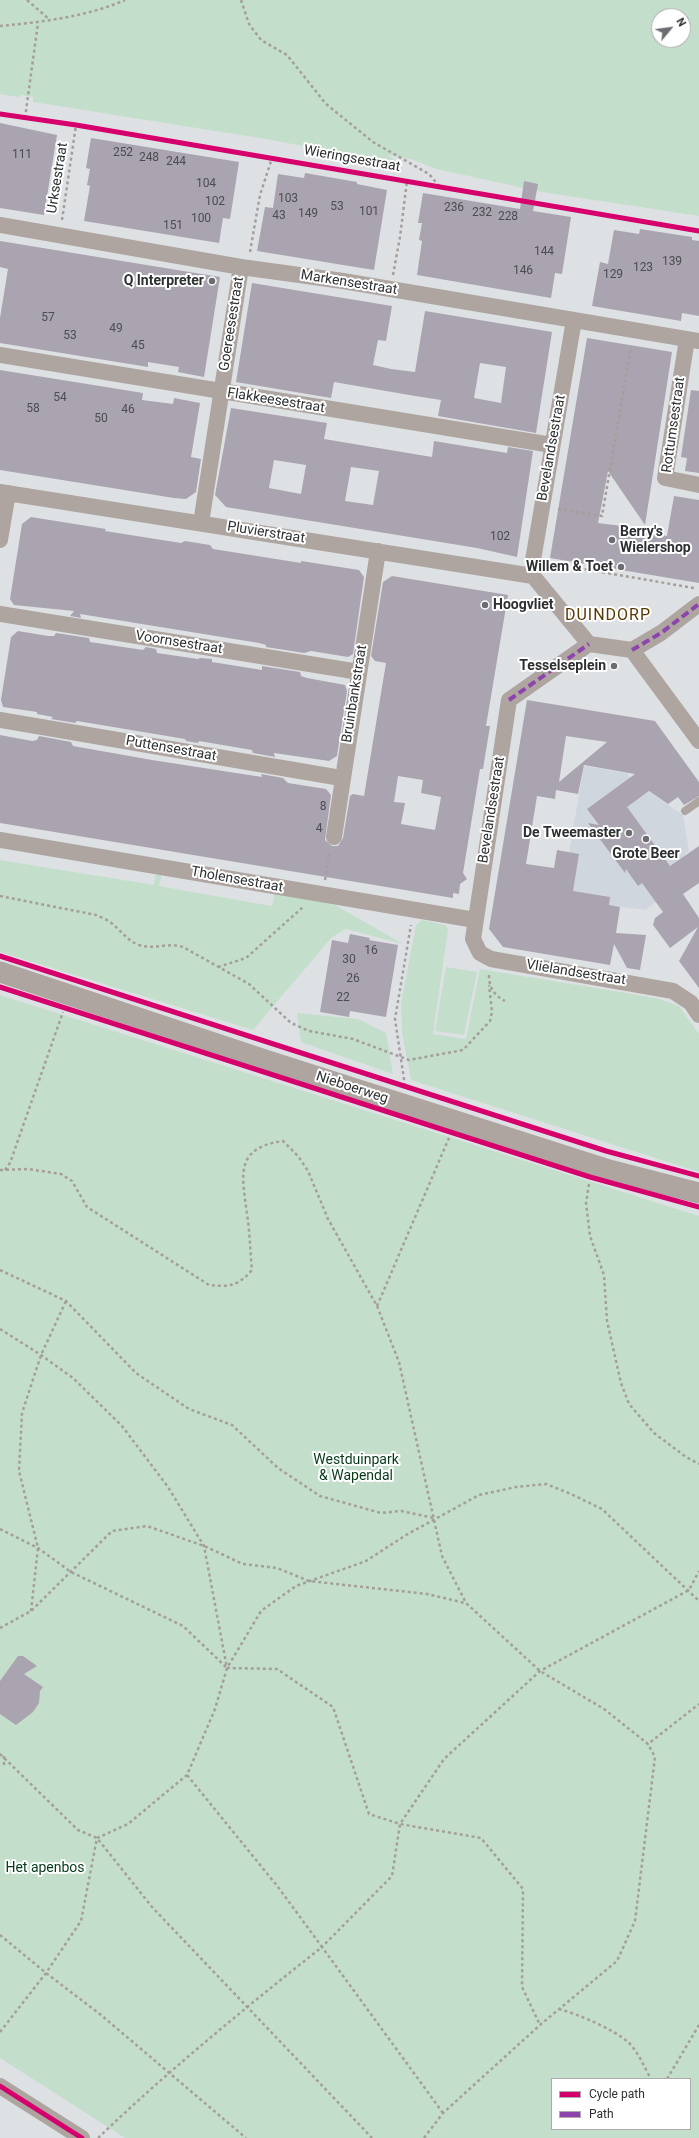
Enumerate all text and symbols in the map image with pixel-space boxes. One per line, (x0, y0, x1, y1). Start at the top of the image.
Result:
north arrow (651, 8, 691, 48)
text: N (673, 16, 689, 29)
street label: Urksestraat (44, 141, 72, 215)
street label: Wieringsestraat (302, 142, 402, 176)
house number: 252 (113, 146, 133, 160)
house number: 111 (12, 148, 32, 162)
house number: 248 (139, 151, 159, 165)
house number: 244 (166, 155, 186, 169)
house number: 104 (196, 177, 216, 191)
house number: 103 (278, 192, 298, 206)
house number: 102 (205, 195, 225, 209)
house number: 53 (330, 200, 344, 214)
house number: 236 (444, 201, 464, 215)
house number: 101 (359, 205, 379, 219)
house number: 232 (472, 206, 492, 220)
house number: 149 (298, 207, 318, 221)
house number: 43 (272, 209, 286, 223)
house number: 228 (498, 210, 518, 224)
house number: 100 (191, 212, 211, 226)
house number: 151 (163, 219, 183, 233)
house number: 144 (534, 245, 554, 259)
house number: 139 (662, 255, 682, 269)
house number: 123 (633, 261, 653, 275)
house number: 146 (513, 264, 533, 278)
street label: Markensestraat (300, 267, 398, 299)
house number: 129 (603, 268, 623, 282)
place label: Q Interpreter (124, 273, 204, 289)
marker: Q Interpreter (207, 276, 217, 286)
street label: Goereesestraat (216, 276, 248, 372)
house number: 57 (41, 311, 55, 325)
house number: 49 (109, 322, 123, 336)
house number: 53 (63, 329, 77, 343)
house number: 45 (131, 339, 145, 353)
street label: Rottumsestraat (659, 376, 689, 474)
street label: Flakkeesestraat (226, 385, 326, 417)
house number: 54 (53, 391, 67, 405)
street label: Bevelandsestraat (534, 394, 570, 502)
house number: 58 (26, 402, 40, 416)
house number: 46 (121, 403, 135, 417)
house number: 50 (94, 412, 108, 426)
street label: Pluvierstraat (226, 519, 306, 547)
place label: Berry's Wielershop (620, 524, 691, 556)
house number: 102 (490, 530, 510, 544)
marker: Berry's Wielershop (607, 535, 617, 545)
place label: Willem & Toet (526, 559, 613, 575)
marker: Willem & Toet (616, 562, 626, 572)
place label: Hoogvliet (493, 597, 553, 613)
marker: Hoogvliet (480, 600, 490, 610)
district label: DUINDORP (565, 606, 651, 626)
street label: Voornsestraat (134, 628, 224, 658)
street label: Bruinbankstraat (339, 644, 371, 744)
place label: Tesselseplein (519, 658, 606, 674)
marker: Tesselseplein (609, 661, 619, 671)
street label: Puttensestraat (124, 733, 218, 765)
street label: Bevelandsestraat (475, 756, 509, 864)
house number: 8 (320, 800, 326, 814)
house number: 4 (316, 822, 322, 836)
place label: De Tweemaster (523, 825, 621, 841)
marker: De Tweemaster (624, 828, 634, 838)
marker: Grote Beer (641, 834, 651, 844)
place label: Grote Beer (612, 846, 680, 862)
street label: Tholensestraat (190, 864, 284, 896)
house number: 16 (364, 944, 378, 958)
house number: 30 (342, 953, 356, 967)
street label: Vlielandsestraat (525, 957, 627, 989)
house number: 26 (346, 972, 360, 986)
house number: 22 (336, 991, 350, 1005)
street label: Nieboerweg (314, 1068, 390, 1108)
park label: Westduinpark & Wapendal (313, 1452, 399, 1484)
park label: Het apenbos (5, 1860, 85, 1876)
legend (551, 2078, 691, 2130)
text: Cycle path (589, 2087, 645, 2101)
text: Path (589, 2107, 614, 2121)

